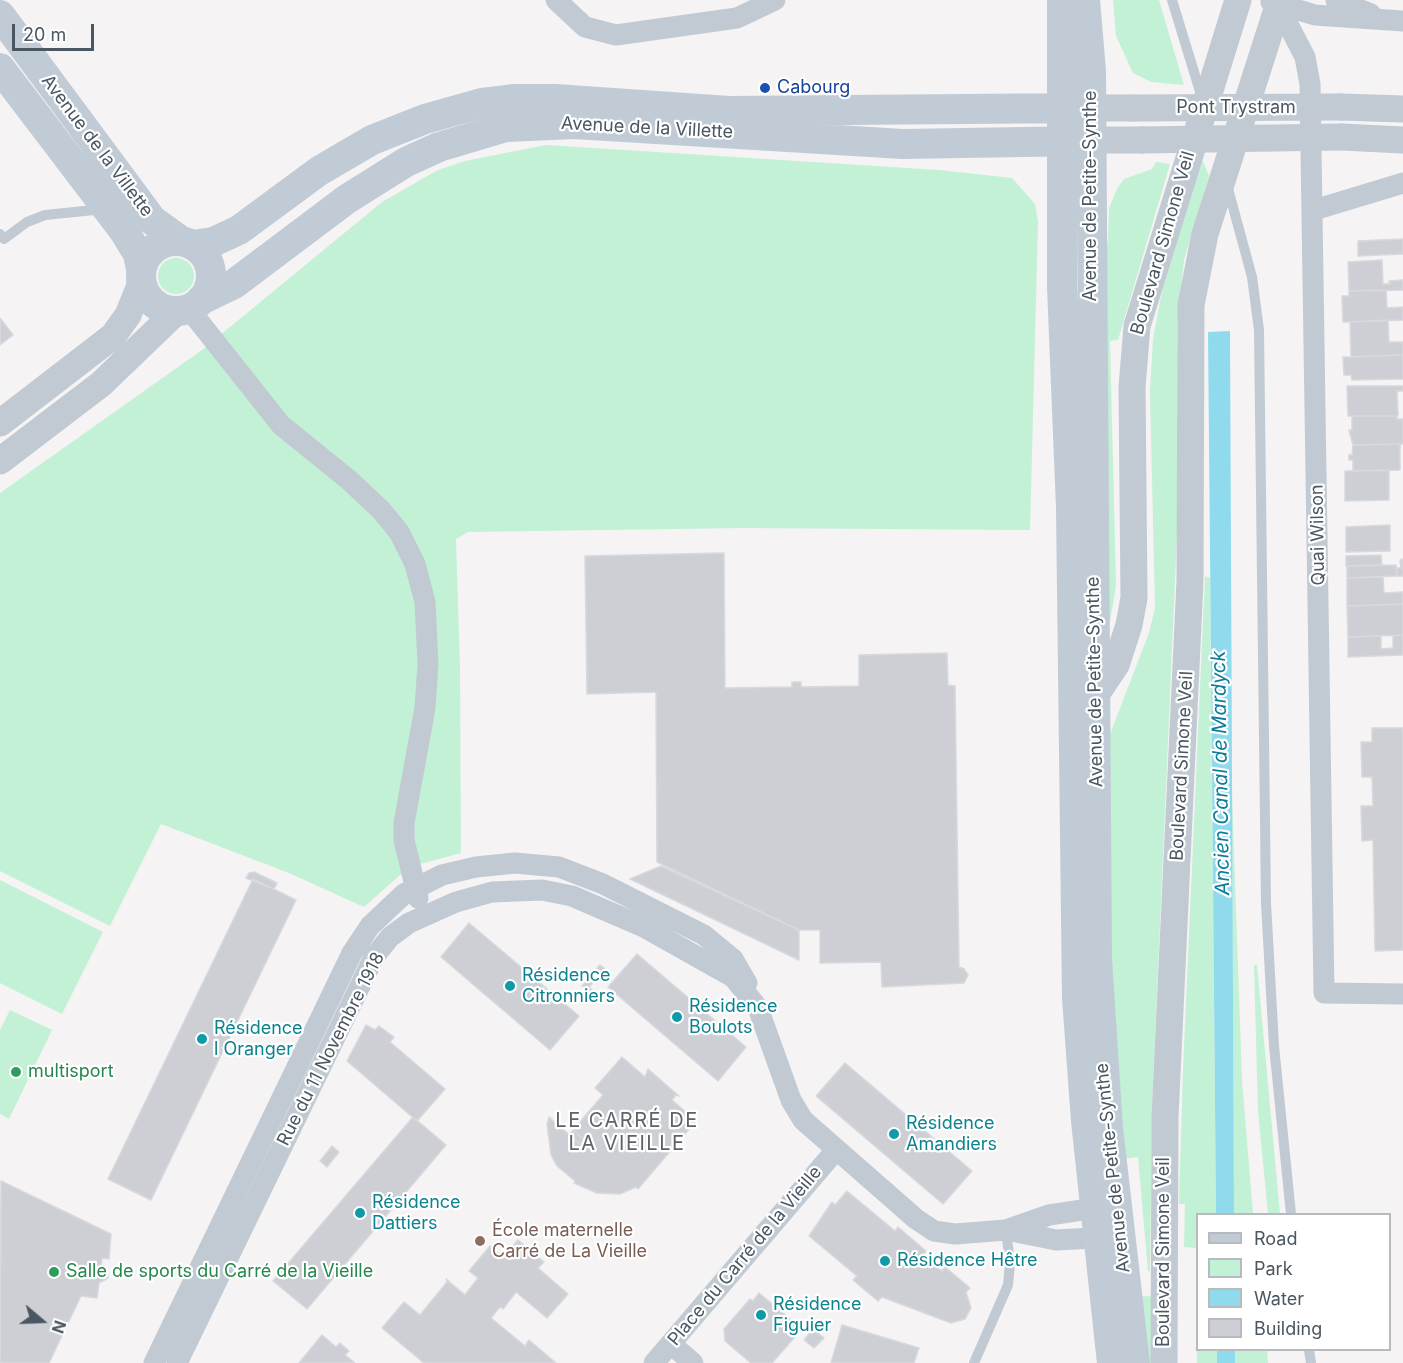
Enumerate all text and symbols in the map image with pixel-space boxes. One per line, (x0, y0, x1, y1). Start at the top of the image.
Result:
scale bar (15, 12, 98, 50)
text: 20 m (23, 24, 66, 45)
street label: Avenue de la Villette (37, 71, 157, 221)
place label: Cabourg (777, 77, 850, 99)
marker: Cabourg (758, 81, 772, 95)
street label: Avenue de Petite-Synthe (1080, 91, 1102, 301)
street label: Pont Trystram (1176, 97, 1296, 119)
street label: Avenue de la Villette (561, 113, 733, 143)
street label: Boulevard Simone Veil (1126, 149, 1200, 337)
street label: Quai Wilson (1306, 484, 1330, 586)
street label: Avenue de Petite-Synthe (1082, 576, 1108, 788)
water label: Ancien Canal de Mardyck (1207, 650, 1235, 896)
street label: Boulevard Simone Veil (1166, 671, 1198, 861)
street label: Rue du 11 Novembre 1918 (273, 949, 389, 1149)
place label: Résidence Citronniers (522, 965, 615, 1008)
marker: Résidence Citronniers (503, 979, 517, 993)
place label: Résidence Boulots (689, 996, 778, 1038)
marker: Résidence Boulots (670, 1010, 684, 1024)
place label: Résidence l Oranger (214, 1018, 303, 1060)
marker: Résidence l Oranger (195, 1032, 209, 1046)
place label: multisport (28, 1061, 114, 1083)
street label: Avenue de Petite-Synthe (1091, 1062, 1135, 1274)
marker: multisport (9, 1065, 23, 1079)
district label: LE CARRÉ DE LA VIEILLE (555, 1109, 699, 1156)
place label: Résidence Amandiers (906, 1113, 997, 1156)
marker: Résidence Amandiers (887, 1127, 901, 1141)
street label: Boulevard Simone Veil (1153, 1157, 1175, 1347)
street label: Place du Carré de la Vieille (664, 1162, 826, 1350)
place label: Résidence Dattiers (372, 1192, 461, 1234)
marker: Résidence Dattiers (353, 1206, 367, 1220)
legend (1196, 1213, 1391, 1351)
place label: École maternelle Carré de La Vieille (492, 1220, 647, 1262)
text: Road (1254, 1228, 1297, 1249)
marker: École maternelle Carré de La Vieille (473, 1234, 487, 1248)
place label: Résidence Hêtre (897, 1250, 1037, 1272)
marker: Résidence Hêtre (878, 1254, 892, 1268)
text: Park (1254, 1258, 1293, 1279)
place label: Salle de sports du Carré de la Vieille (66, 1261, 373, 1283)
marker: Salle de sports du Carré de la Vieille (47, 1265, 61, 1279)
text: Water (1254, 1288, 1304, 1309)
north arrow (12, 1291, 72, 1351)
place label: Résidence Figuier (773, 1294, 862, 1336)
marker: Résidence Figuier (754, 1308, 768, 1322)
text: N (48, 1318, 70, 1336)
text: Building (1254, 1318, 1322, 1339)

